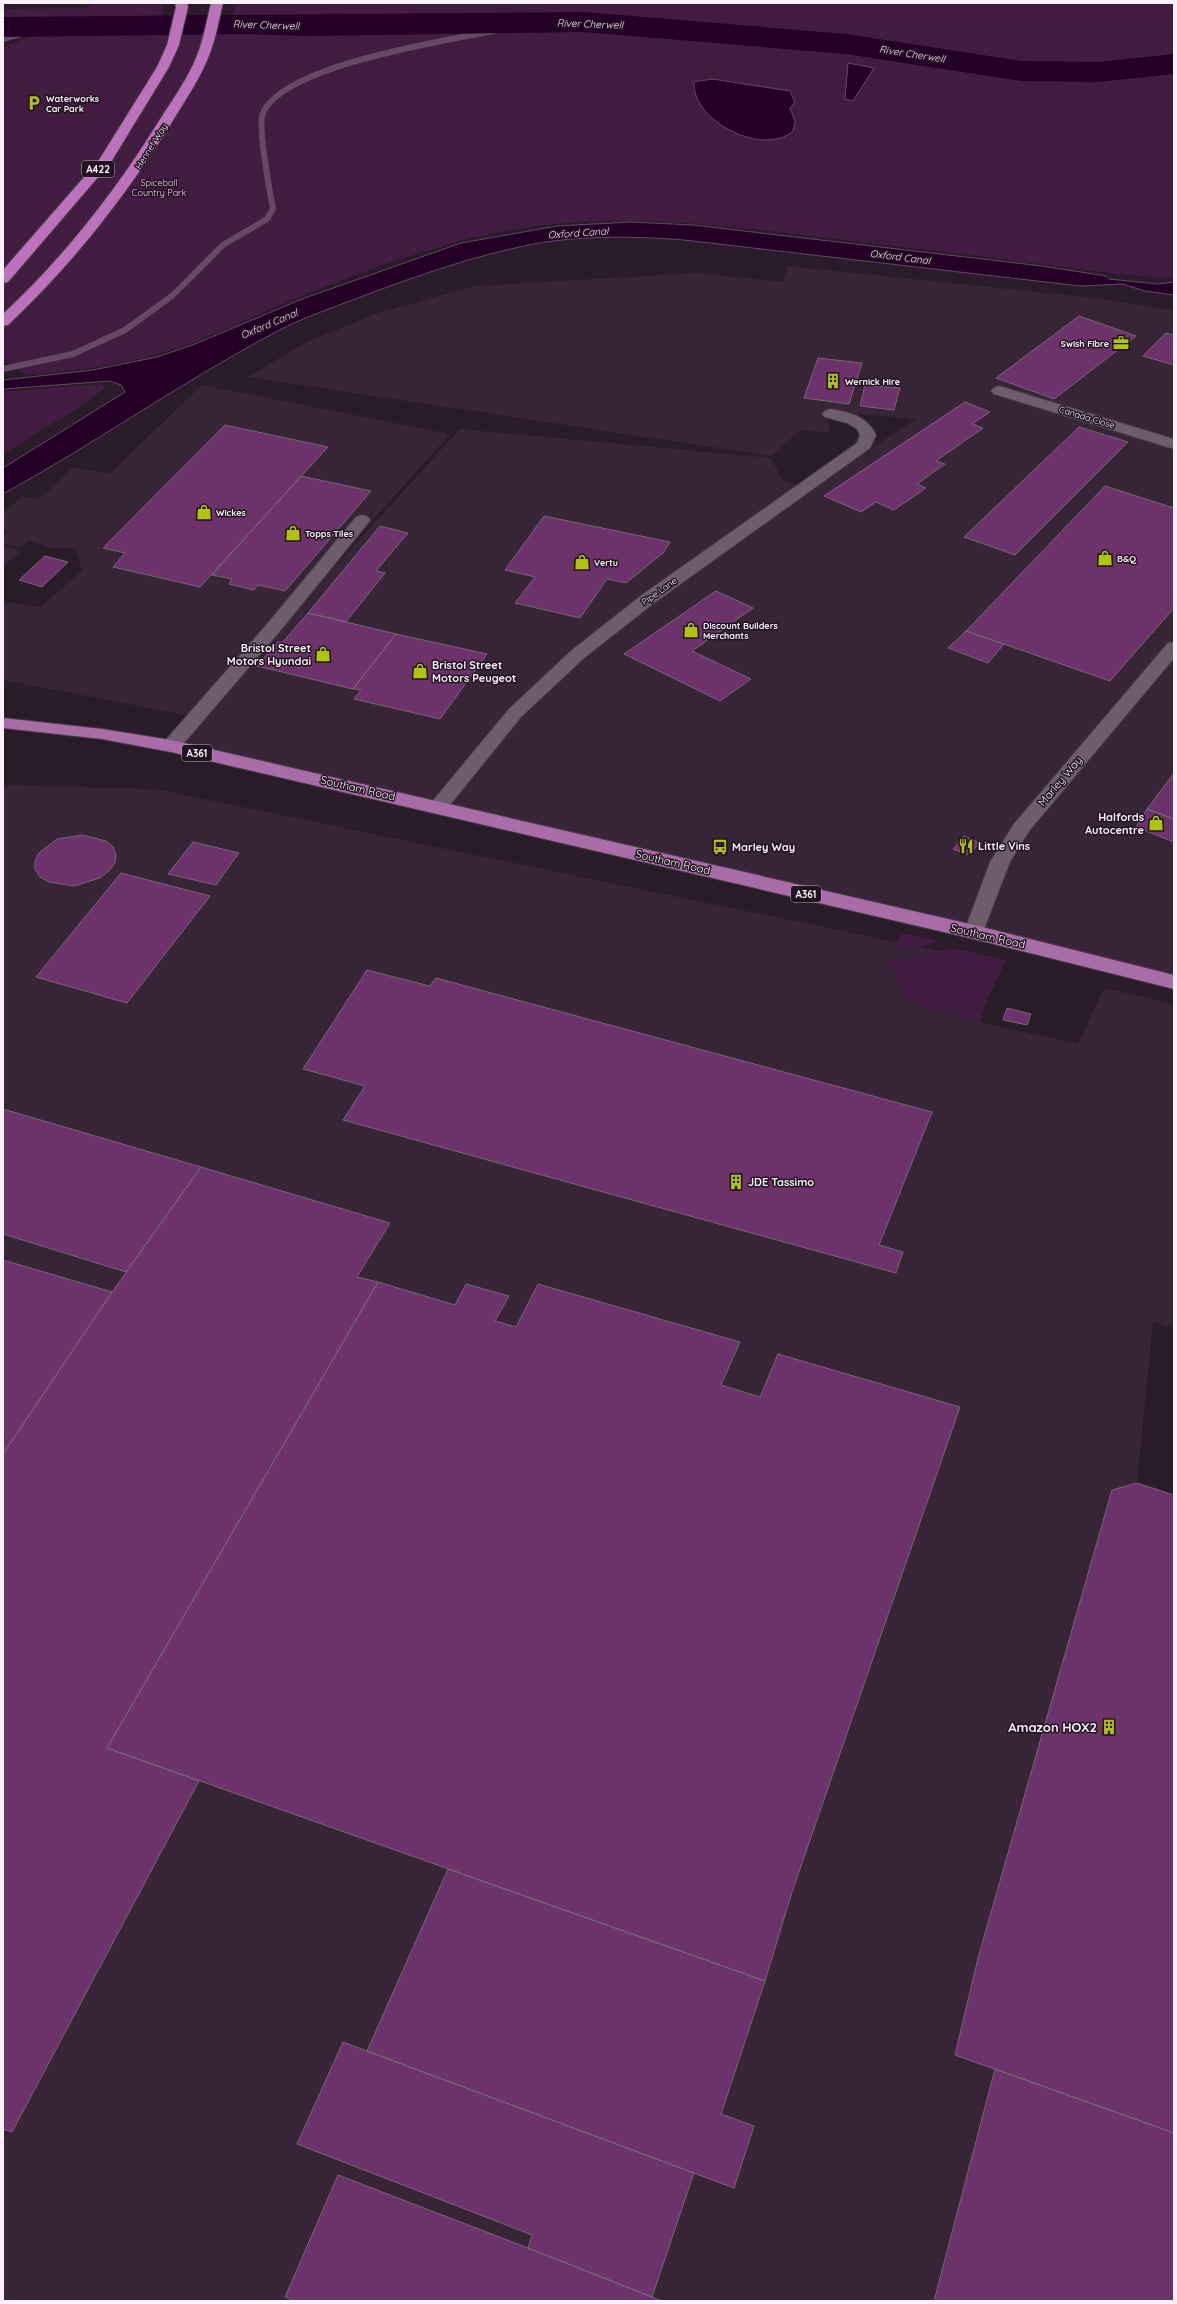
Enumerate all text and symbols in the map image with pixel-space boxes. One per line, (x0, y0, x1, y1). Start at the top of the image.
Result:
water label: River Cherwell (557, 16, 625, 32)
water label: River Cherwell (233, 17, 301, 33)
water label: River Cherwell (878, 42, 947, 66)
place label: Waterworks Car Park (46, 93, 100, 114)
parking icon: Waterworks Car Park (25, 94, 43, 112)
street label: Hennef Way (133, 121, 169, 171)
road number: A422 (82, 161, 114, 177)
park label: Spiceball Country Park (132, 177, 187, 198)
water label: Oxford Canal (547, 224, 610, 242)
water label: Oxford Canal (869, 247, 933, 267)
water label: Oxford Canal (238, 305, 301, 342)
office icon: Swish Fibre (1112, 334, 1130, 352)
place label: Swish Fibre (1061, 338, 1109, 349)
building icon: Wernick Hire (824, 372, 842, 390)
place label: Wernick Hire (845, 376, 900, 387)
street label: Canada Close (1058, 403, 1116, 431)
shop icon: Wickes (195, 503, 213, 521)
place label: Wickes (216, 507, 247, 518)
shop icon: Topps Tiles (284, 524, 302, 542)
place label: Topps Tiles (305, 528, 354, 539)
shop icon: B&Q (1096, 549, 1114, 567)
shop icon: Vertu (573, 553, 591, 571)
place label: B&Q (1117, 553, 1137, 564)
place label: Vertu (594, 557, 618, 568)
street label: Pipe Lane (639, 575, 679, 607)
place label: Discount Builders Merchants (703, 620, 779, 641)
shop icon: Discount Builders Merchants (682, 621, 700, 639)
place label: Bristol Street Motors Hyundai (227, 641, 311, 668)
shop icon: Bristol Street Motors Hyundai (314, 645, 332, 663)
place label: Bristol Street Motors Peugeot (432, 658, 516, 685)
shop icon: Bristol Street Motors Peugeot (411, 662, 429, 680)
road number: A361 (182, 745, 212, 761)
street label: Marley Way (1035, 753, 1085, 809)
street label: Southam Road (319, 773, 397, 803)
place label: Halfords Autocentre (1085, 810, 1144, 837)
shop icon: Halfords Autocentre (1147, 814, 1165, 832)
restaurant icon: Little Vins (957, 837, 975, 855)
bus stop icon: Marley Way (711, 838, 729, 856)
place label: Little Vins (978, 839, 1030, 853)
place label: Marley Way (732, 840, 795, 854)
street label: Southam Road (634, 847, 712, 877)
road number: A361 (791, 886, 821, 902)
street label: Southam Road (949, 921, 1027, 951)
building icon: JDE Tassimo (727, 1173, 745, 1191)
place label: JDE Tassimo (748, 1175, 814, 1189)
building icon: Amazon HOX2 (1100, 1718, 1118, 1736)
place label: Amazon HOX2 (1008, 1719, 1097, 1735)

